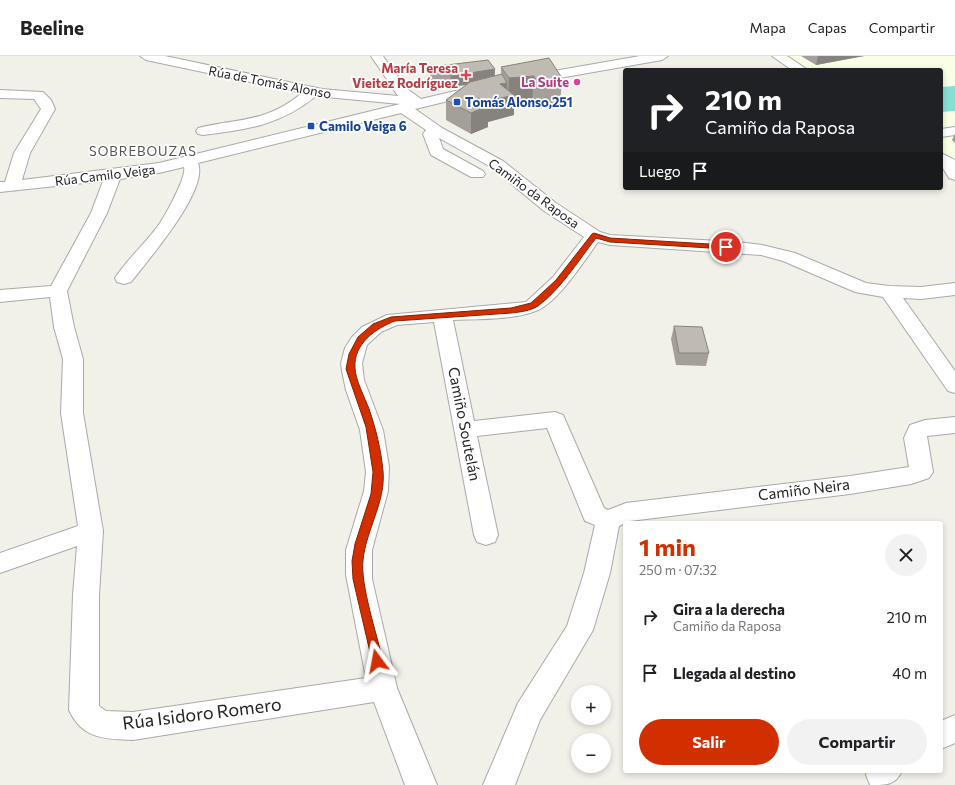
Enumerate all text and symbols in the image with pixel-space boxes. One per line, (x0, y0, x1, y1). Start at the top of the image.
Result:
text: Beeline (20, 16, 84, 39)
text: Mapa (750, 19, 786, 36)
text: Capas (808, 19, 847, 36)
text: Compartir (869, 19, 935, 36)
place label: María Teresa Vieitez Rodríguez (352, 60, 458, 91)
street label: Rúa de Tomás Alonso (207, 62, 333, 102)
marker: María Teresa Vieitez Rodríguez (461, 70, 471, 80)
place label: La Suite (521, 74, 569, 90)
marker: La Suite (572, 77, 582, 87)
text: 210 m (705, 82, 782, 116)
icon: right (639, 84, 691, 136)
place label: Tomás Alonso,251 (465, 94, 573, 110)
marker: Tomás Alonso,251 (452, 97, 462, 107)
text: Camiño da Raposa (705, 116, 855, 138)
place label: Camilo Veiga 6 (319, 118, 407, 134)
marker: Camilo Veiga 6 (306, 121, 316, 131)
district label: SOBREBOUZAS (89, 143, 197, 159)
street label: Camiño da Raposa (485, 155, 583, 231)
icon: arrive (689, 160, 711, 182)
street label: Rúa Camilo Veiga (54, 161, 156, 189)
text: Luego (639, 162, 681, 180)
pin (709, 230, 743, 264)
icon: arrive (715, 236, 737, 258)
street label: Camiño Soutelán (445, 365, 485, 482)
street label: Camiño Neira (757, 474, 851, 504)
text: 1 min (639, 532, 696, 561)
button: close (885, 534, 927, 576)
text: 250 m · 07:32 (639, 562, 717, 578)
text: Gira a la derecha (673, 600, 785, 618)
icon: right (639, 606, 661, 628)
text: 210 m (887, 608, 927, 626)
text: Camiño da Raposa (673, 618, 781, 634)
position arrow (356, 640, 398, 682)
icon: arrive (639, 662, 661, 684)
text: Llegada al destino (673, 664, 796, 682)
text: 40 m (892, 664, 927, 682)
map controls (571, 685, 611, 773)
button: + (571, 685, 611, 725)
street label: Rúa Isidoro Romero (121, 692, 283, 734)
button: Salir (639, 719, 779, 765)
button: Compartir (787, 719, 927, 765)
button: − (571, 733, 611, 773)

